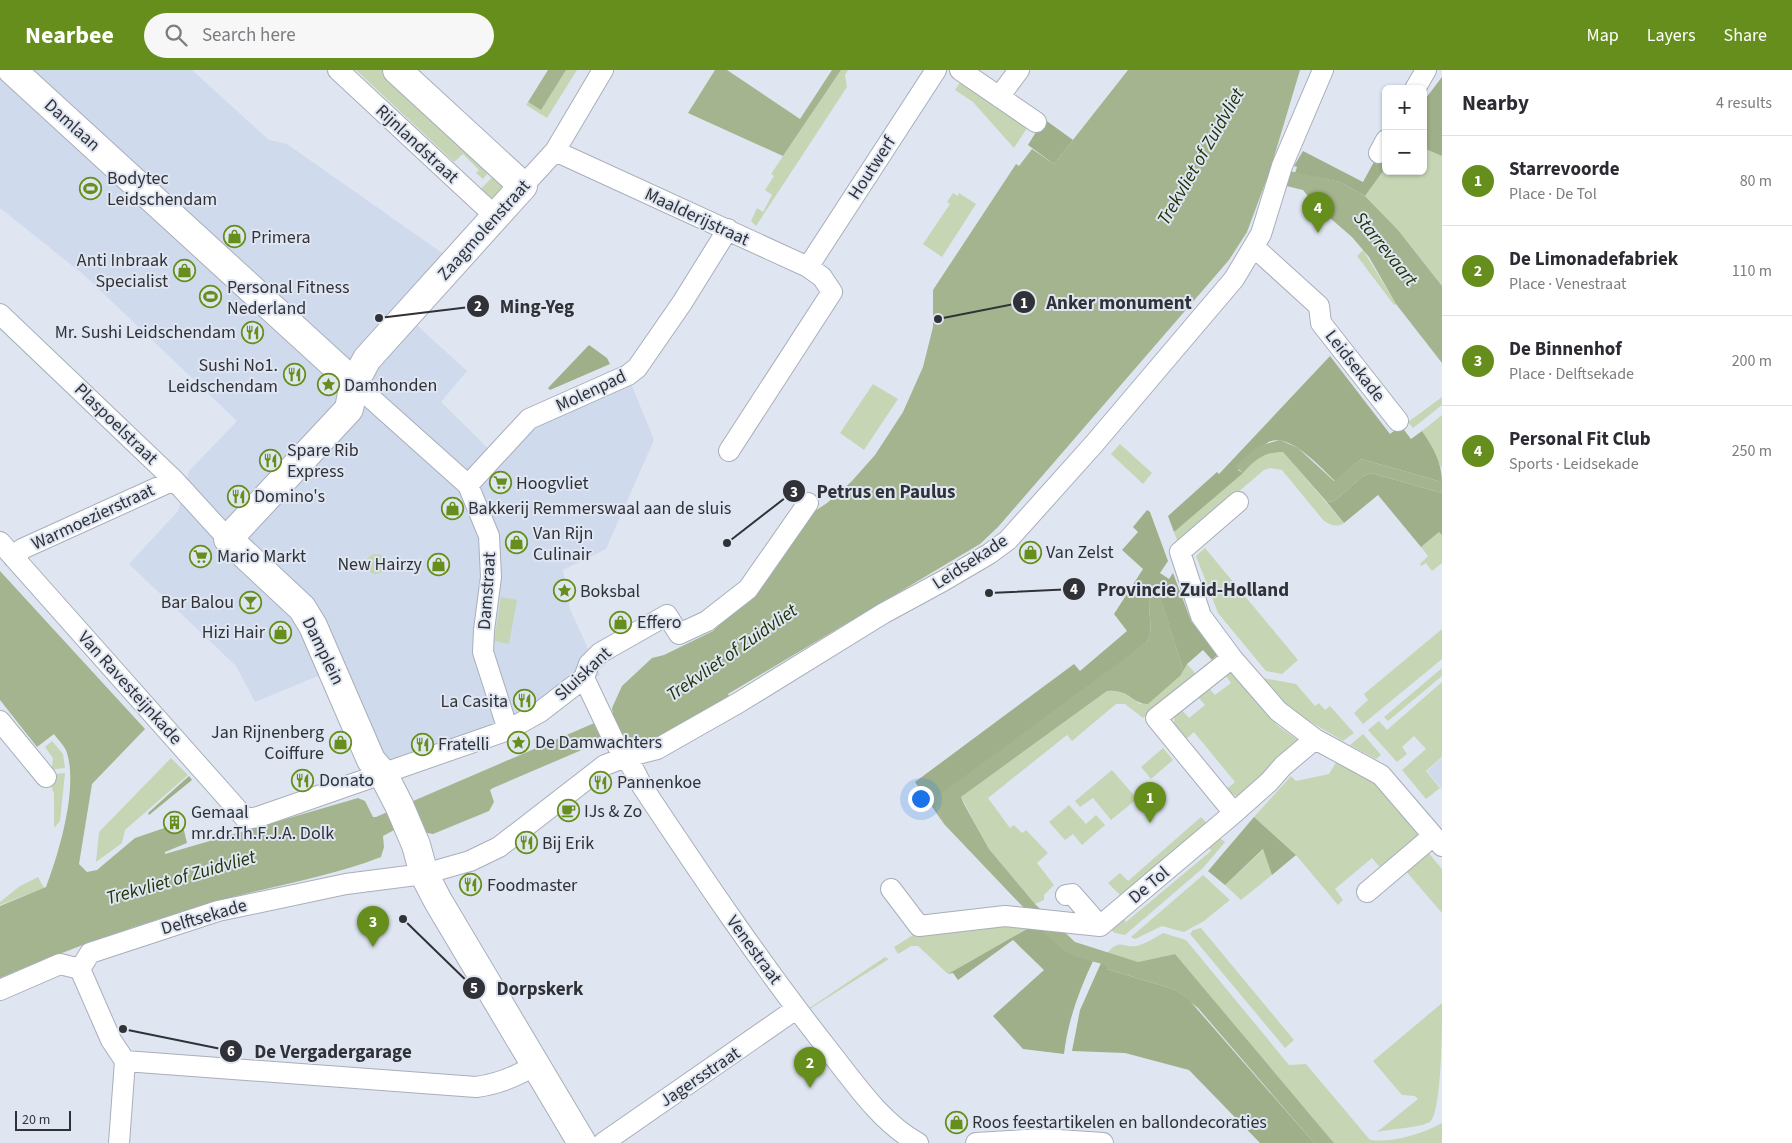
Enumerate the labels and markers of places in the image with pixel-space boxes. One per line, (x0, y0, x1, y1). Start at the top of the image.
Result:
place label: Bodytec Leidschendam (107, 166, 217, 212)
sports icon: Bodytec Leidschendam (79, 176, 103, 200)
pin: 4 (1302, 192, 1334, 233)
shop icon: Primera (223, 225, 247, 249)
place label: Primera (251, 225, 311, 250)
place label: Anti Inbraak Specialist (77, 248, 168, 294)
shop icon: Anti Inbraak Specialist (172, 258, 196, 282)
place label: Personal Fitness Nederland (227, 275, 350, 321)
sports icon: Personal Fitness Nederland (199, 285, 223, 309)
callout: Anker monument (1011, 285, 1202, 319)
callout: Ming-Yeg (465, 289, 584, 323)
place label: Mr. Sushi Leidschendam (55, 320, 236, 345)
restaurant icon: Mr. Sushi Leidschendam (240, 320, 264, 344)
place label: Sushi No1. Leidschendam (168, 353, 278, 399)
restaurant icon: Sushi No1. Leidschendam (282, 363, 306, 387)
place icon: Damhonden (316, 373, 340, 397)
place label: Damhonden (344, 373, 437, 398)
place label: Spare Rib Express (287, 438, 359, 484)
restaurant icon: Spare Rib Express (259, 448, 283, 472)
supermarket icon: Hoogvliet (488, 471, 512, 495)
place label: Hoogvliet (516, 471, 589, 496)
callout: Petrus en Paulus (782, 474, 966, 508)
restaurant icon: Domino's (226, 484, 250, 508)
place label: Domino's (254, 484, 325, 509)
shop icon: Bakkerij Remmerswaal aan de sluis (440, 496, 464, 520)
place label: Bakkerij Remmerswaal aan de sluis (468, 496, 731, 521)
place label: Van Rijn Culinair (533, 521, 593, 567)
shop icon: Van Rijn Culinair (505, 531, 529, 555)
shop icon: Van Zelst (1018, 540, 1042, 564)
place label: Van Zelst (1046, 540, 1114, 565)
supermarket icon: Mario Markt (189, 544, 213, 568)
place label: Mario Markt (217, 544, 306, 569)
place label: New Hairzy (337, 552, 423, 577)
shop icon: New Hairzy (426, 552, 450, 576)
callout: Provincie Zuid-Holland (1062, 572, 1299, 606)
place icon: Boksbal (552, 579, 576, 603)
place label: Boksbal (580, 579, 640, 604)
place label: Bar Balou (161, 590, 234, 615)
bar icon: Bar Balou (238, 590, 262, 614)
shop icon: Effero (609, 610, 633, 634)
place label: Effero (637, 610, 681, 635)
place label: Hizi Hair (202, 620, 266, 645)
shop icon: Hizi Hair (269, 620, 293, 644)
place label: La Casita (440, 689, 508, 714)
restaurant icon: La Casita (512, 689, 536, 713)
place label: Jan Rijnenberg Coiffure (211, 720, 324, 766)
shop icon: Jan Rijnenberg Coiffure (328, 730, 352, 754)
place icon: De Damwachters (507, 730, 531, 754)
place label: De Damwachters (535, 730, 662, 755)
restaurant icon: Fratelli (410, 732, 434, 756)
place label: Fratelli (438, 732, 490, 757)
restaurant icon: Donato (291, 768, 315, 792)
place label: Donato (319, 768, 374, 793)
restaurant icon: Pannenkoe (589, 770, 613, 794)
place label: Pannenkoe (617, 770, 701, 795)
pin: 1 (1134, 782, 1166, 823)
cafe icon: IJs & Zo (556, 799, 580, 823)
place label: IJs & Zo (584, 799, 642, 824)
place label: Gemaal mr.dr.Th.F.J.A. Dolk (191, 800, 334, 846)
building icon: Gemaal mr.dr.Th.F.J.A. Dolk (163, 810, 187, 834)
restaurant icon: Bij Erik (514, 831, 538, 855)
place label: Bij Erik (542, 831, 594, 856)
restaurant icon: Foodmaster (459, 873, 483, 897)
place label: Foodmaster (487, 873, 578, 898)
pin: 3 (357, 906, 389, 947)
callout: Dorpskerk (462, 971, 594, 1005)
callout: De Vergadergarage (219, 1034, 421, 1068)
pin: 2 (794, 1047, 826, 1088)
shop icon: Roos feestartikelen en ballondecoraties (944, 1110, 968, 1134)
place label: Roos feestartikelen en ballondecoraties (972, 1110, 1267, 1135)

